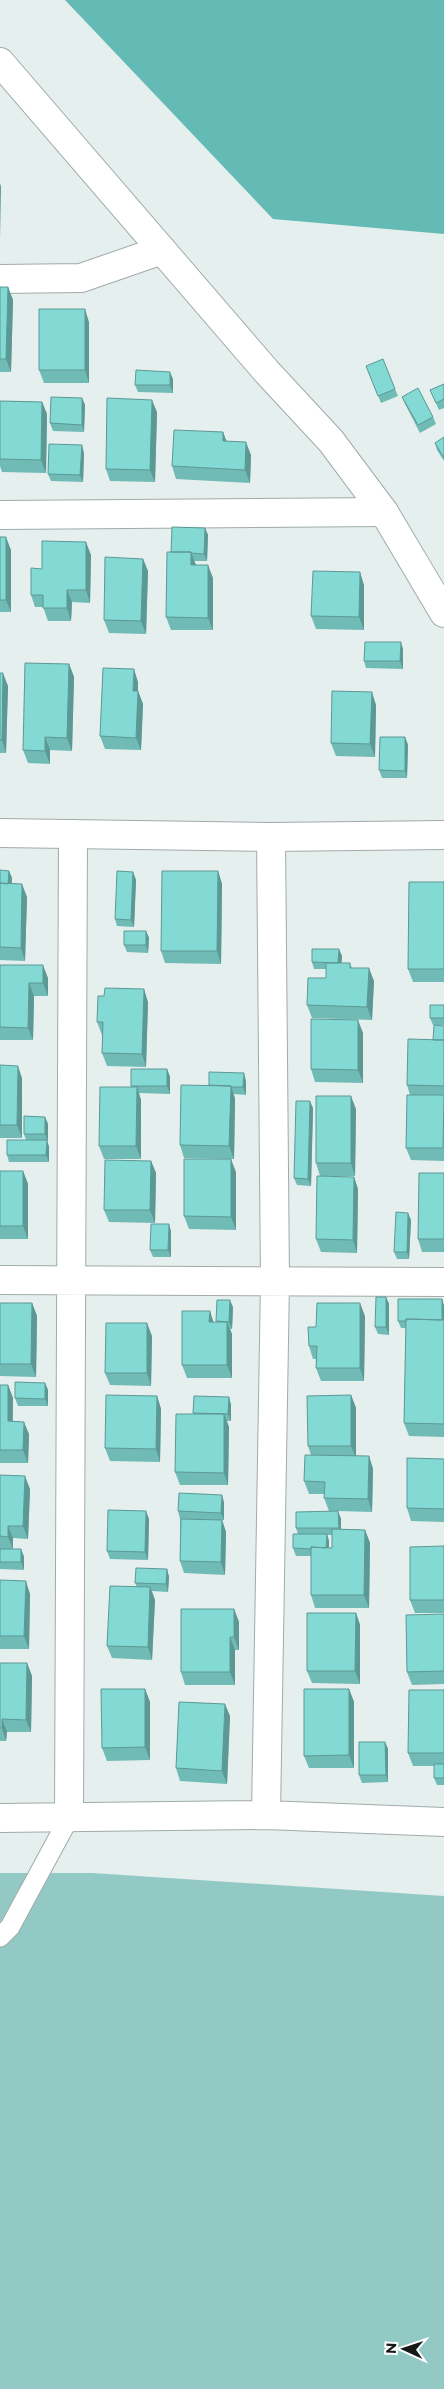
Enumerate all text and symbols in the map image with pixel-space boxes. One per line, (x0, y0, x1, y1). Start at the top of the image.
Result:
north arrow (379, 2324, 429, 2374)
text: N (382, 2342, 400, 2354)

